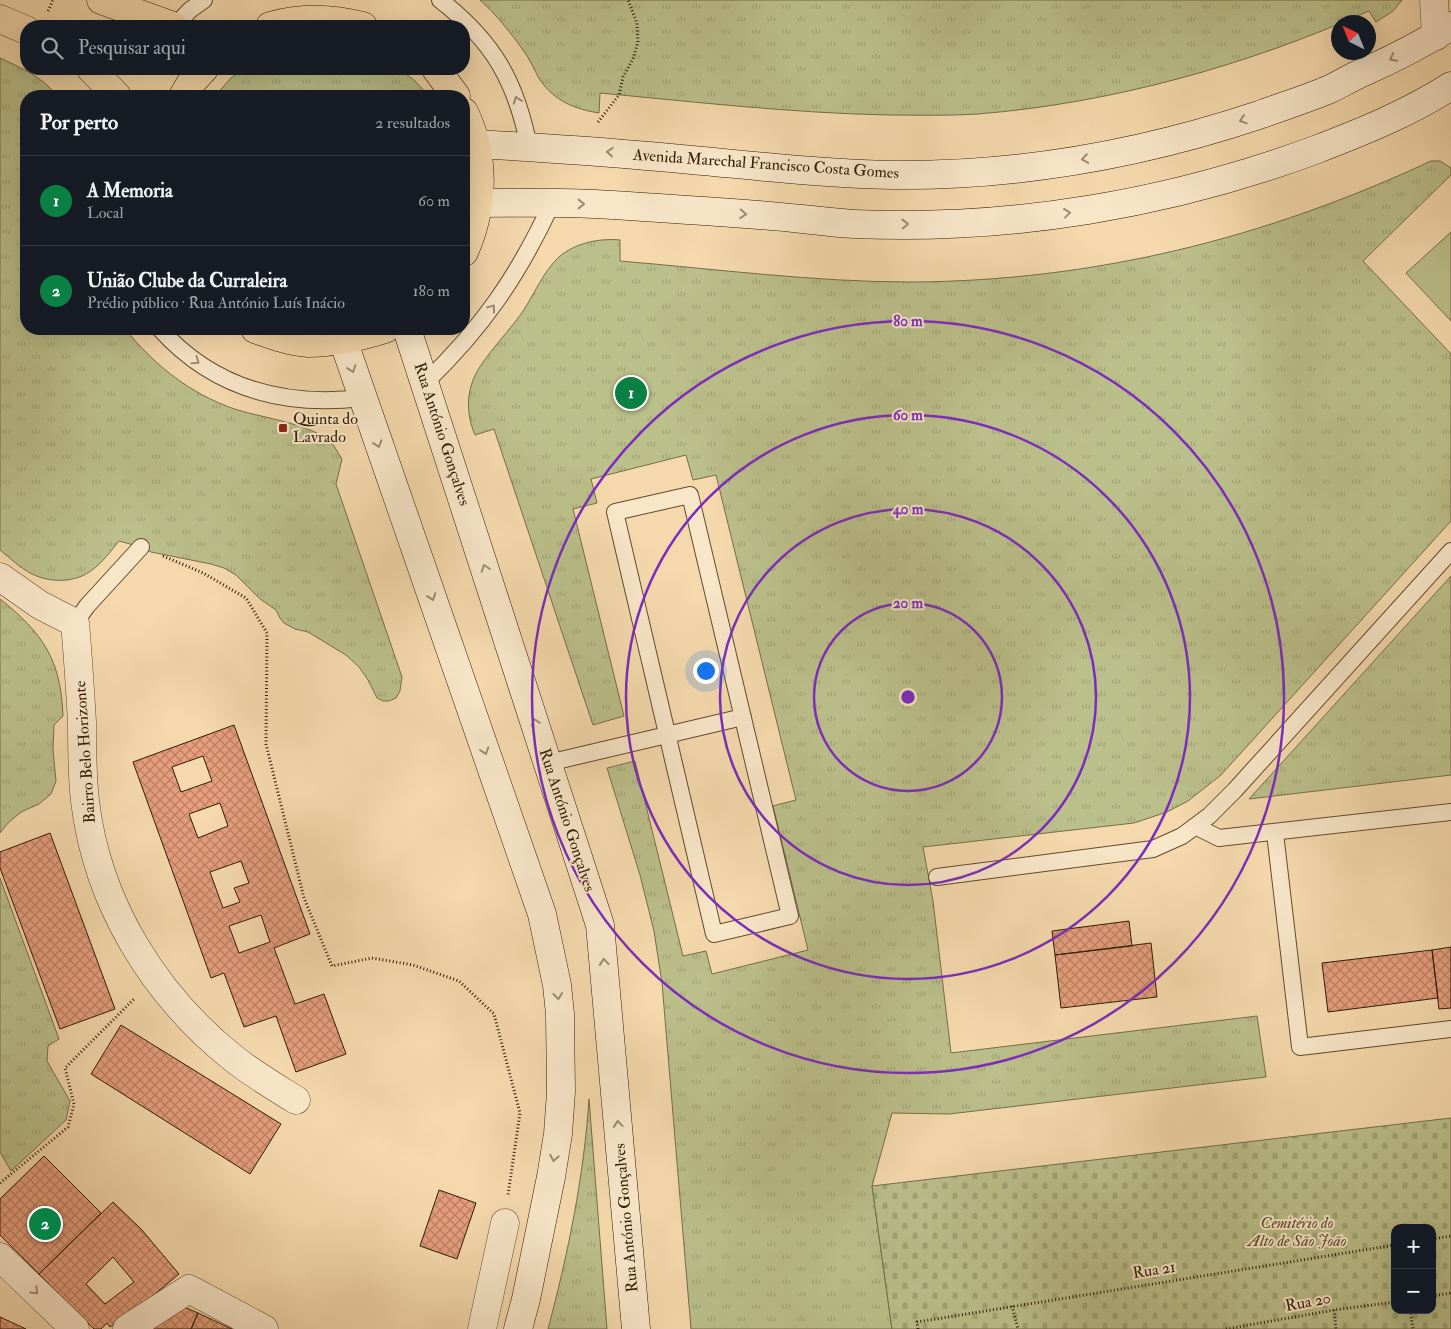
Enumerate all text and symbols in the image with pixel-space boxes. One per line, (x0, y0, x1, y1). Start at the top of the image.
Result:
north arrow (1331, 15, 1376, 60)
search box (20, 20, 470, 75)
icon: search (38, 34, 66, 62)
text: Pesquisar aqui (78, 36, 186, 60)
one-way arrow (1389, 52, 1398, 62)
one-way arrow (513, 96, 523, 104)
text: Por perto (40, 109, 118, 136)
text: 2 resultados (375, 113, 450, 133)
one-way arrow (1239, 114, 1248, 124)
street label: Avenida Marechal Francisco Costa Gomes (631, 145, 900, 183)
one-way arrow (605, 147, 613, 158)
one-way arrow (1081, 153, 1090, 163)
text: A Memoria (87, 179, 173, 203)
text: 1 (53, 191, 59, 211)
text: 60 m (418, 191, 450, 211)
one-way arrow (577, 199, 585, 209)
text: Local (87, 203, 124, 223)
one-way arrow (739, 208, 747, 219)
one-way arrow (1063, 208, 1071, 219)
one-way arrow (902, 219, 909, 229)
text: União Clube da Curraleira (87, 269, 287, 293)
text: 2 (52, 281, 60, 301)
text: 180 m (413, 281, 450, 301)
text: Prédio público · Rua António Luís Inácio (87, 293, 345, 313)
one-way arrow (487, 305, 495, 314)
text: 80 m (893, 312, 923, 331)
one-way arrow (190, 355, 200, 364)
street label: Rua António Gonçalves (409, 360, 475, 508)
one-way arrow (347, 364, 357, 372)
pin: 1 (615, 374, 647, 412)
text: 60 m (893, 406, 923, 425)
place label: Quinta do Lavrado (293, 409, 358, 447)
marker: Quinta do Lavrado (277, 422, 289, 434)
one-way arrow (373, 439, 383, 447)
text: 40 m (892, 500, 924, 519)
one-way arrow (481, 564, 491, 572)
one-way arrow (426, 592, 436, 601)
text: 20 m (893, 594, 923, 613)
your location (693, 658, 719, 684)
street label: Bairro Belo Horizonte (70, 680, 100, 824)
centre of rings (899, 688, 917, 706)
one-way arrow (531, 718, 541, 727)
one-way arrow (479, 746, 489, 754)
street label: Rua António Gonçalves (534, 746, 600, 894)
one-way arrow (598, 957, 609, 965)
one-way arrow (552, 993, 563, 1001)
one-way arrow (613, 1119, 624, 1127)
street label: Rua António Gonçalves (610, 1143, 642, 1293)
one-way arrow (549, 1154, 559, 1163)
pin: 2 (29, 1205, 61, 1243)
park label: Cemitério do Alto de São João (1246, 1213, 1347, 1251)
map controls (1391, 1224, 1436, 1314)
button: + (1391, 1224, 1436, 1269)
street label: Rua 21 (1131, 1257, 1177, 1283)
button: − (1391, 1269, 1436, 1314)
one-way arrow (30, 1285, 39, 1294)
street label: Rua 20 (1284, 1288, 1332, 1316)

